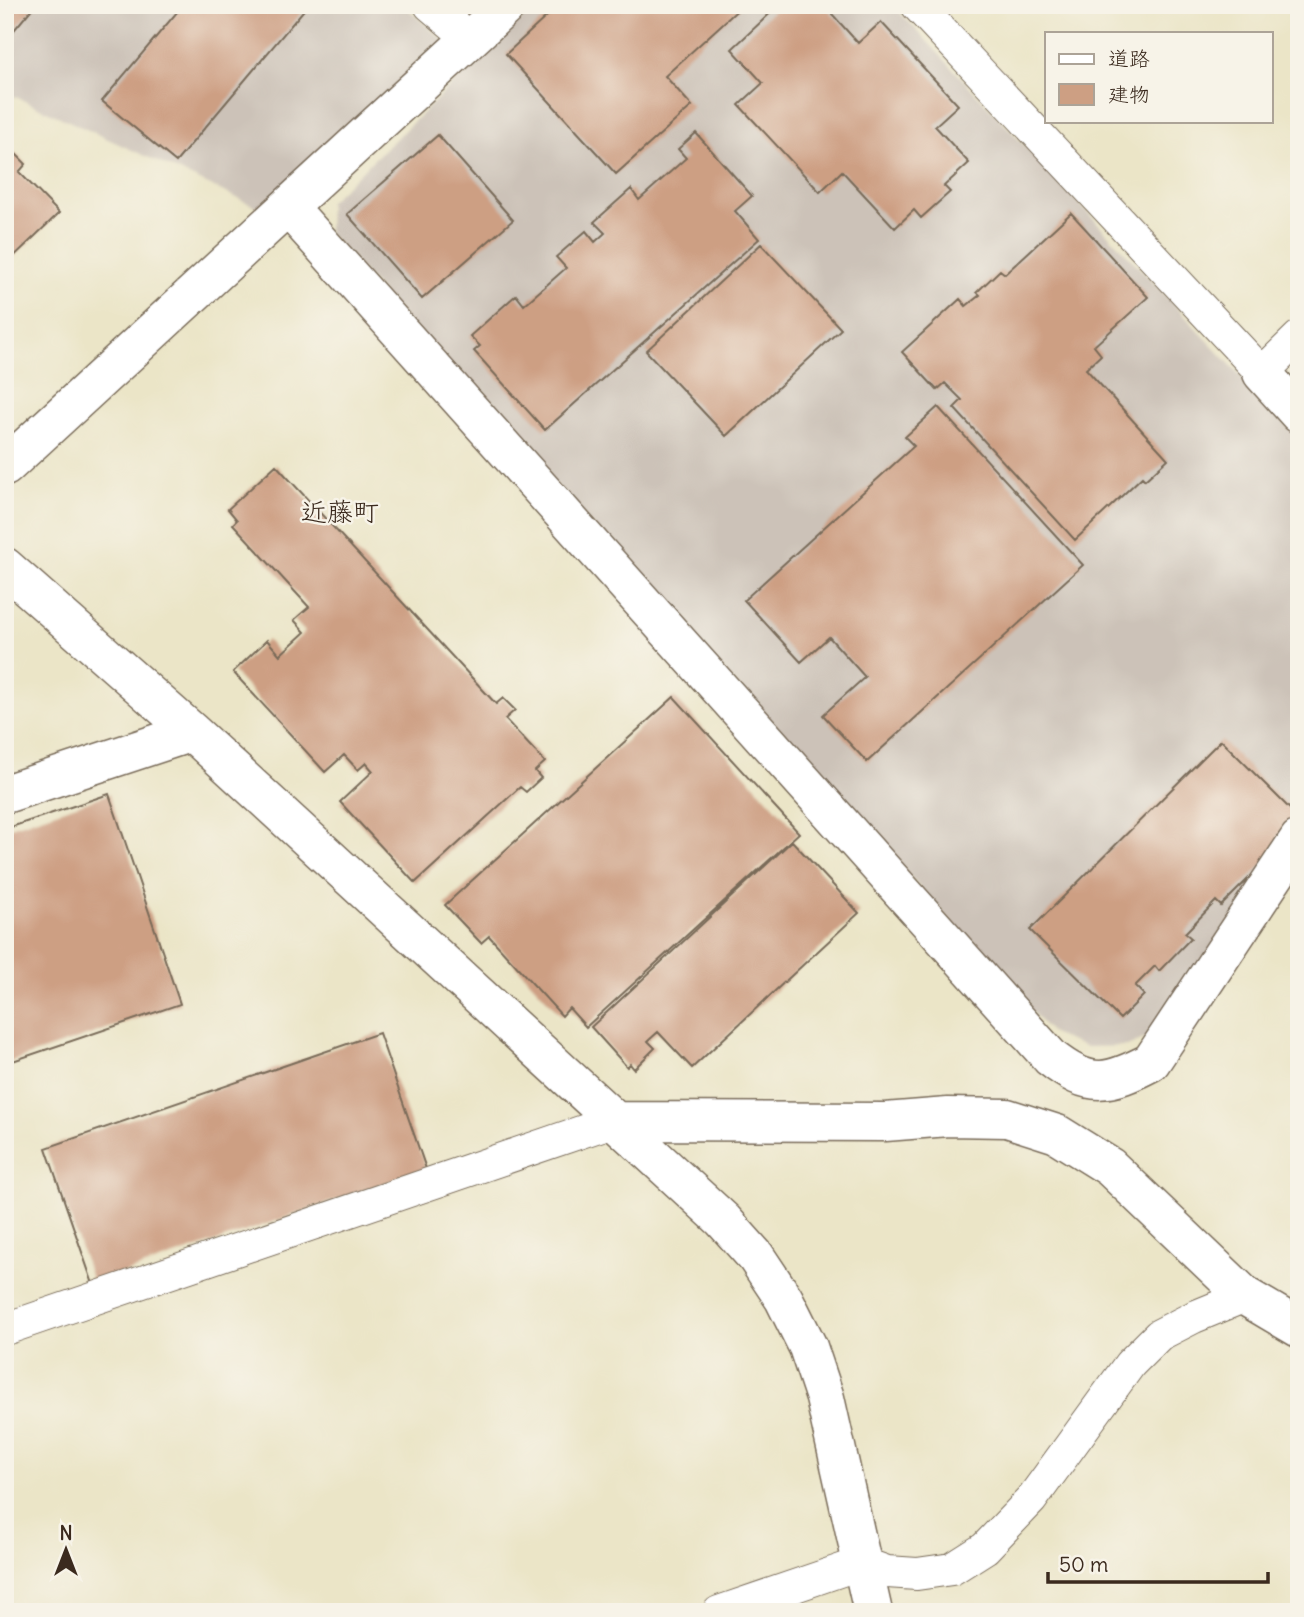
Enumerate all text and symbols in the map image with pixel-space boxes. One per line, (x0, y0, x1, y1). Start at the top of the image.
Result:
legend (1045, 32, 1272, 122)
text: 道路 (1108, 45, 1150, 72)
text: 建物 (1108, 81, 1150, 108)
district label: 近藤町 (301, 495, 379, 528)
north arrow (32, 1516, 102, 1586)
text: N (59, 1521, 73, 1545)
scale bar (1048, 1540, 1269, 1584)
text: 50 m (1059, 1551, 1108, 1578)

